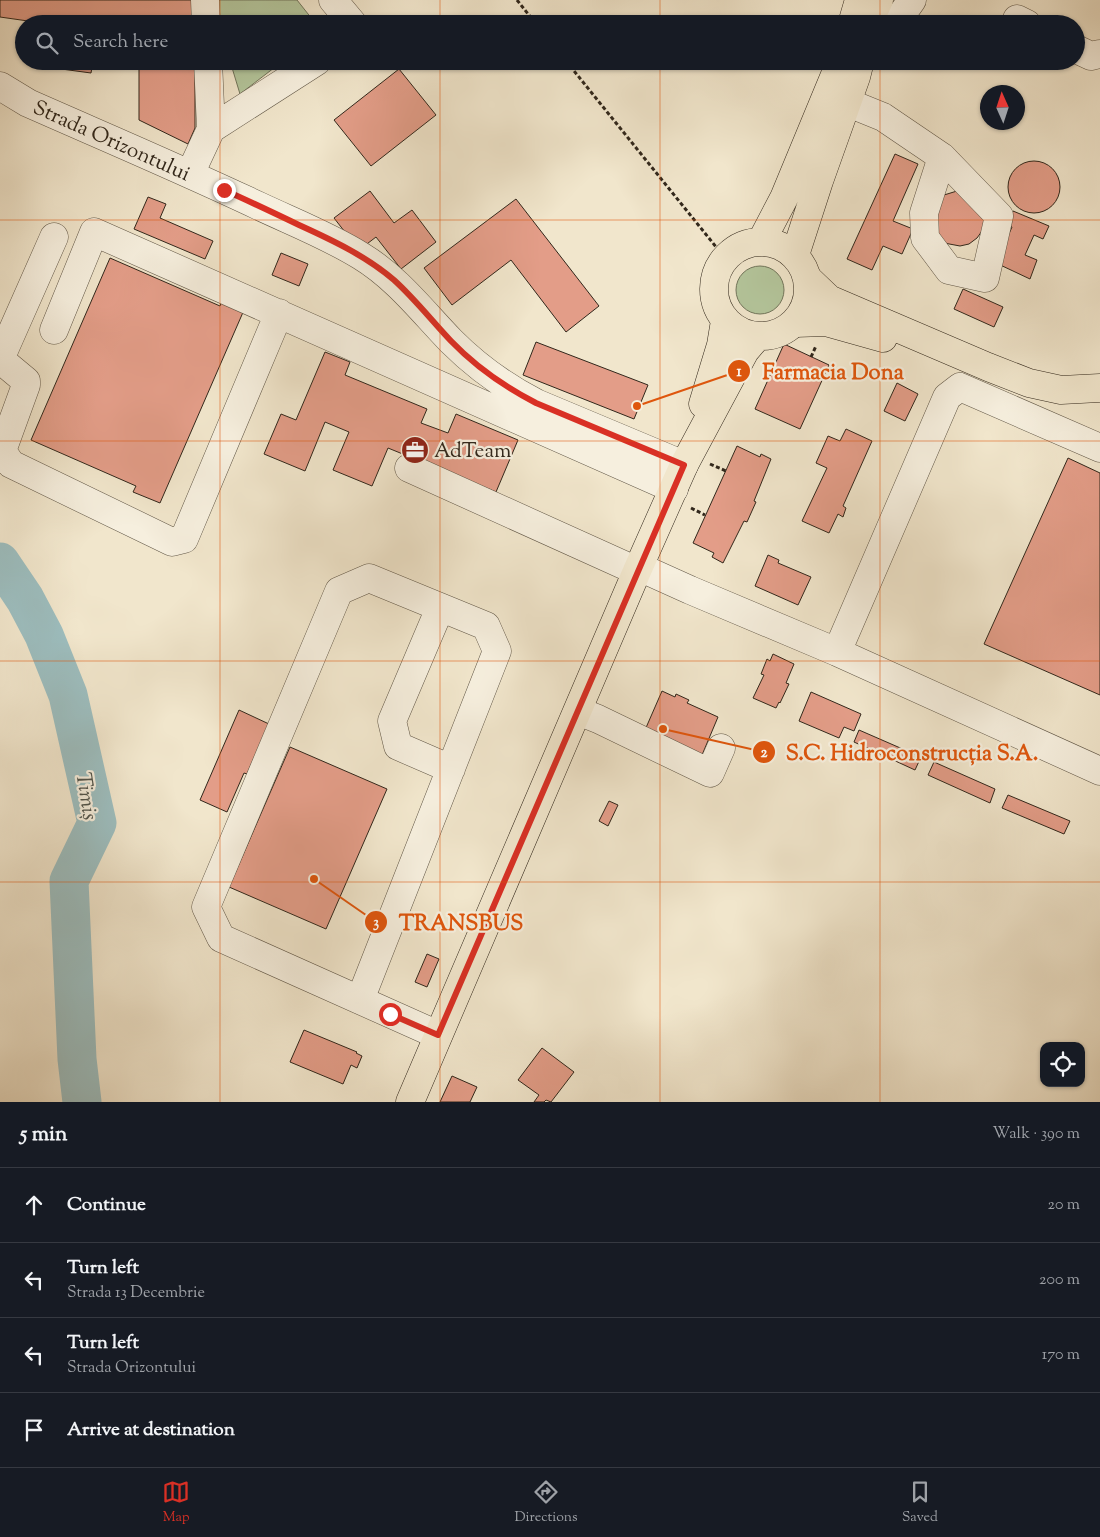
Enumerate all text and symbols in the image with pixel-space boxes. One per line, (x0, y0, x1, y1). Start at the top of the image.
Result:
search box (15, 15, 1085, 70)
icon: search (33, 29, 61, 57)
text: Search here (73, 29, 168, 56)
north arrow (980, 85, 1025, 130)
street label: Strada Orizontului (28, 94, 195, 190)
route end (213, 179, 236, 202)
callout: Farmacia Dona (727, 352, 913, 389)
text: Farmacia Dona (762, 358, 905, 390)
text: 1 (736, 362, 742, 383)
office icon: AdTeam (400, 435, 430, 465)
place label: AdTeam (434, 437, 511, 467)
callout: S.C. Hidroconstrucția S.A. (751, 734, 1049, 771)
text: S.C. Hidroconstrucția S.A. (786, 739, 1038, 771)
text: 2 (760, 743, 768, 764)
water label: Timiș (65, 770, 105, 823)
callout: TRANSBUS (363, 904, 533, 941)
text: TRANSBUS (399, 909, 523, 941)
text: 3 (373, 913, 379, 934)
route start (379, 1003, 402, 1026)
map controls (1040, 1042, 1085, 1087)
button: locate (1040, 1042, 1085, 1087)
text: 5 min (20, 1120, 67, 1150)
text: Walk · 390 m (992, 1123, 1080, 1146)
icon: ahead (20, 1191, 48, 1219)
text: Continue (67, 1192, 146, 1219)
text: 20 m (1047, 1194, 1080, 1217)
text: Turn left (67, 1255, 139, 1282)
icon: left (20, 1266, 48, 1294)
text: 200 m (1039, 1269, 1080, 1292)
text: Strada 13 Decembrie (67, 1282, 205, 1305)
text: Turn left (67, 1330, 139, 1357)
icon: left (20, 1341, 48, 1369)
text: 170 m (1042, 1344, 1080, 1367)
text: Strada Orizontului (67, 1357, 196, 1380)
icon: arrive (20, 1416, 48, 1444)
text: Arrive at destination (67, 1417, 235, 1444)
tab: Map (162, 1478, 190, 1528)
tab: Directions (514, 1478, 578, 1528)
tab: Saved (902, 1478, 938, 1528)

